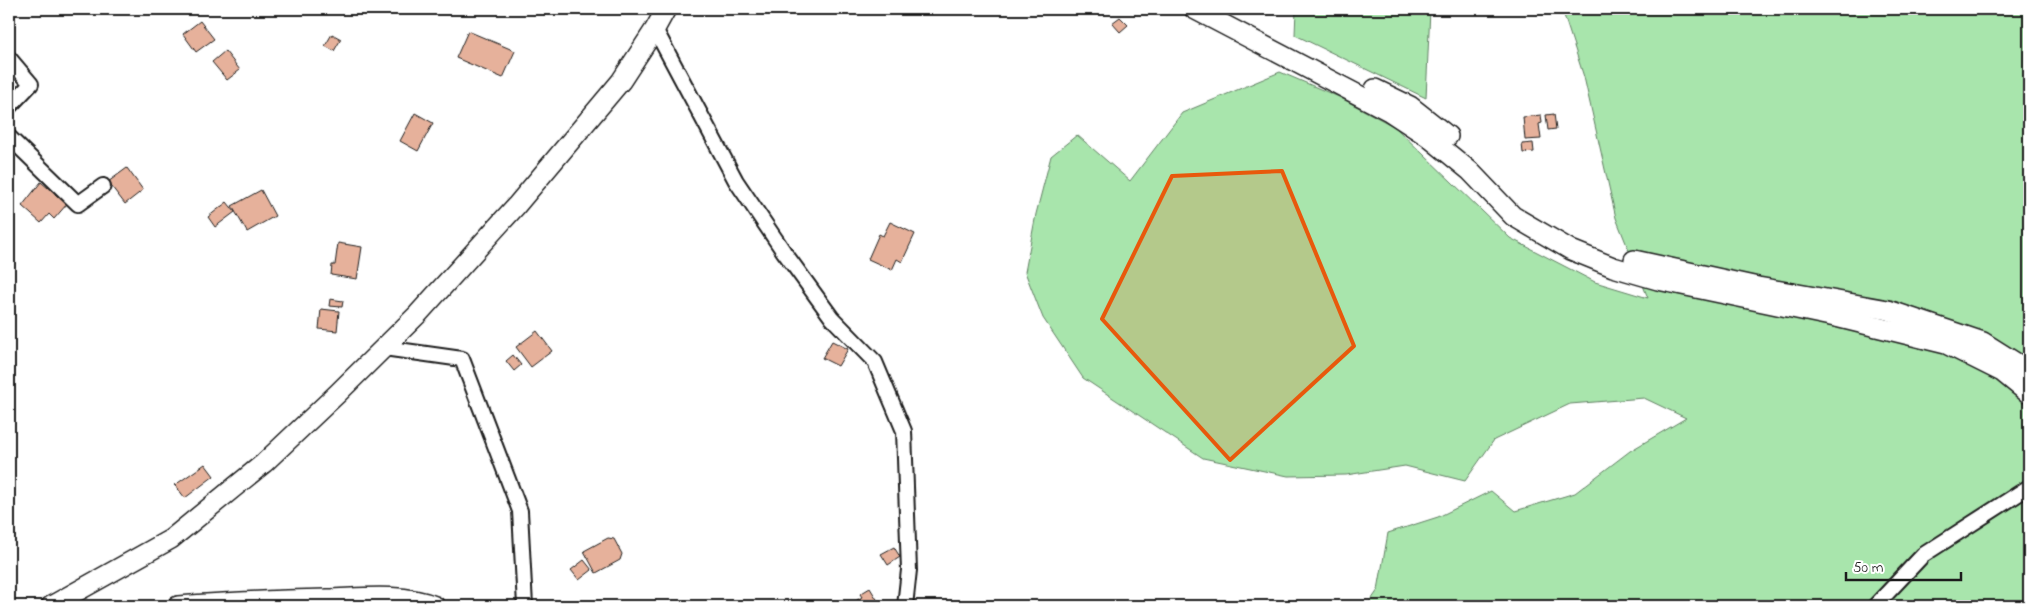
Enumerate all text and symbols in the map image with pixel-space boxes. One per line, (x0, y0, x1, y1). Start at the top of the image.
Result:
scale bar (1846, 550, 1960, 582)
text: 50 m (1853, 557, 1884, 579)

